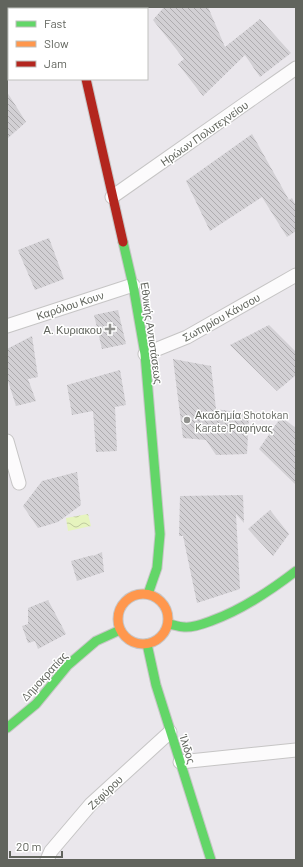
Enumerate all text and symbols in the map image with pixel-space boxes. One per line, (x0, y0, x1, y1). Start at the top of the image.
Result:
legend (8, 8, 148, 80)
text: Fast (44, 16, 67, 30)
text: Slow (44, 36, 69, 50)
text: Jam (44, 56, 67, 70)
street label: Ηρώων Πολυτεχνείου (158, 98, 250, 168)
street label: Εθνικής Αντιστάσεως (138, 281, 166, 385)
street label: Καρόλου Κουν (35, 288, 106, 322)
street label: Σωτηρίου Κάνσου (180, 290, 262, 344)
place label: Α. Κυριακου (43, 323, 102, 336)
marker: Α. Κυριακου (105, 324, 115, 334)
place label: Ακαδημία Shotokan Karate Ραφήνας (195, 408, 288, 434)
marker: Ακαδημία Shotokan Karate Ραφήνας (182, 415, 192, 425)
street label: Δημοκρατίας (18, 649, 70, 703)
street label: Ίλιδος (177, 732, 199, 765)
street label: Ζεφύρου (85, 772, 125, 812)
scale bar (10, 833, 62, 859)
text: 20 m (16, 839, 42, 853)

